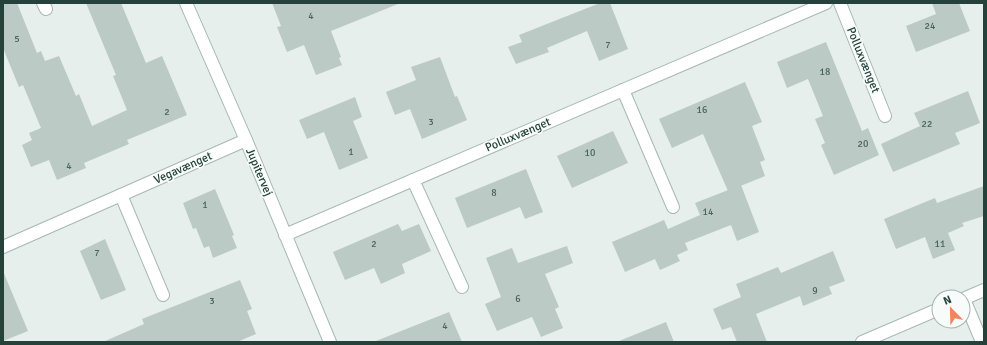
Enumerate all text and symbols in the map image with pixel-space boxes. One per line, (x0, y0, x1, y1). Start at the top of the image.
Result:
house number: 4 (308, 10, 314, 22)
house number: 24 (925, 20, 936, 32)
street label: Polluxvænget (843, 25, 883, 95)
house number: 5 (14, 33, 20, 45)
house number: 7 (605, 39, 611, 51)
house number: 18 (820, 66, 830, 78)
house number: 16 (697, 104, 707, 116)
house number: 2 (164, 106, 170, 118)
street label: Polluxvænget (483, 114, 553, 156)
house number: 3 (428, 116, 434, 128)
house number: 22 (922, 118, 932, 130)
house number: 20 (858, 138, 868, 150)
street label: Jupitervej (242, 146, 276, 198)
house number: 1 (348, 146, 354, 158)
house number: 10 (585, 147, 595, 159)
street label: Vegavænget (151, 148, 215, 188)
house number: 4 (66, 160, 72, 172)
house number: 8 (491, 187, 497, 199)
house number: 1 (202, 199, 208, 211)
house number: 14 (703, 206, 714, 218)
house number: 2 (371, 238, 377, 250)
house number: 11 (935, 238, 945, 250)
house number: 7 (94, 247, 100, 259)
house number: 9 (812, 285, 818, 297)
north arrow (931, 289, 971, 329)
house number: 6 (515, 293, 521, 305)
text: N (941, 293, 953, 308)
house number: 3 (209, 295, 215, 307)
house number: 4 (442, 320, 448, 332)

